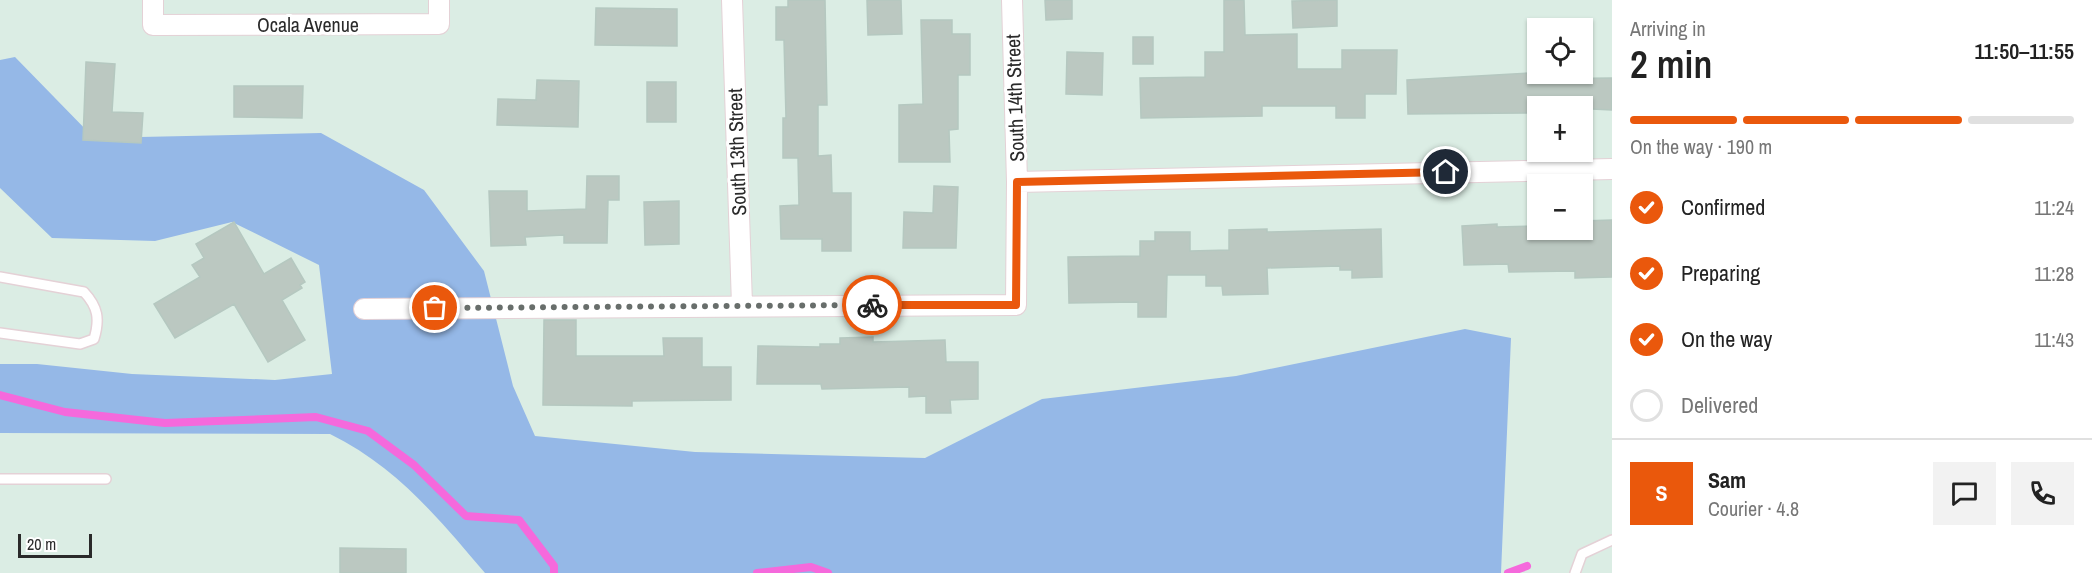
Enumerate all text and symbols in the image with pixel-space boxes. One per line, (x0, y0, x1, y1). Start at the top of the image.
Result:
street label: Ocala Avenue (257, 11, 359, 38)
text: Arriving in (1630, 15, 1706, 42)
map controls (1527, 18, 1593, 240)
button: locate (1527, 18, 1593, 84)
street label: South 14th Street (999, 33, 1030, 162)
text: 11:50–11:55 (1975, 36, 2074, 66)
text: 2 min (1630, 38, 1712, 90)
street label: South 13th Street (721, 87, 752, 216)
button: + (1527, 96, 1593, 162)
text: On the way · 190 m (1630, 133, 1772, 160)
pin (1420, 146, 1471, 197)
icon: home (1429, 155, 1462, 188)
button: − (1527, 174, 1593, 240)
icon: check (1630, 191, 1663, 224)
text: Confirmed (1681, 192, 1765, 222)
text: 11:24 (2034, 194, 2074, 221)
icon: check (1630, 257, 1663, 290)
text: Preparing (1681, 258, 1760, 288)
text: 11:28 (2034, 260, 2074, 287)
courier (842, 275, 902, 335)
pin (409, 282, 460, 333)
icon: bike (856, 289, 889, 322)
icon: bag (418, 291, 451, 324)
icon: check (1630, 323, 1663, 356)
text: On the way (1681, 324, 1772, 354)
text: 11:43 (2034, 326, 2074, 353)
text: Delivered (1681, 390, 1758, 420)
button: chat (1933, 462, 1996, 525)
button: phone (2011, 462, 2074, 525)
text: Sam (1708, 465, 1746, 495)
text: S (1655, 478, 1668, 508)
text: Courier · 4.8 (1708, 495, 1799, 522)
scale bar (18, 531, 92, 558)
text: 20 m (27, 533, 56, 555)

